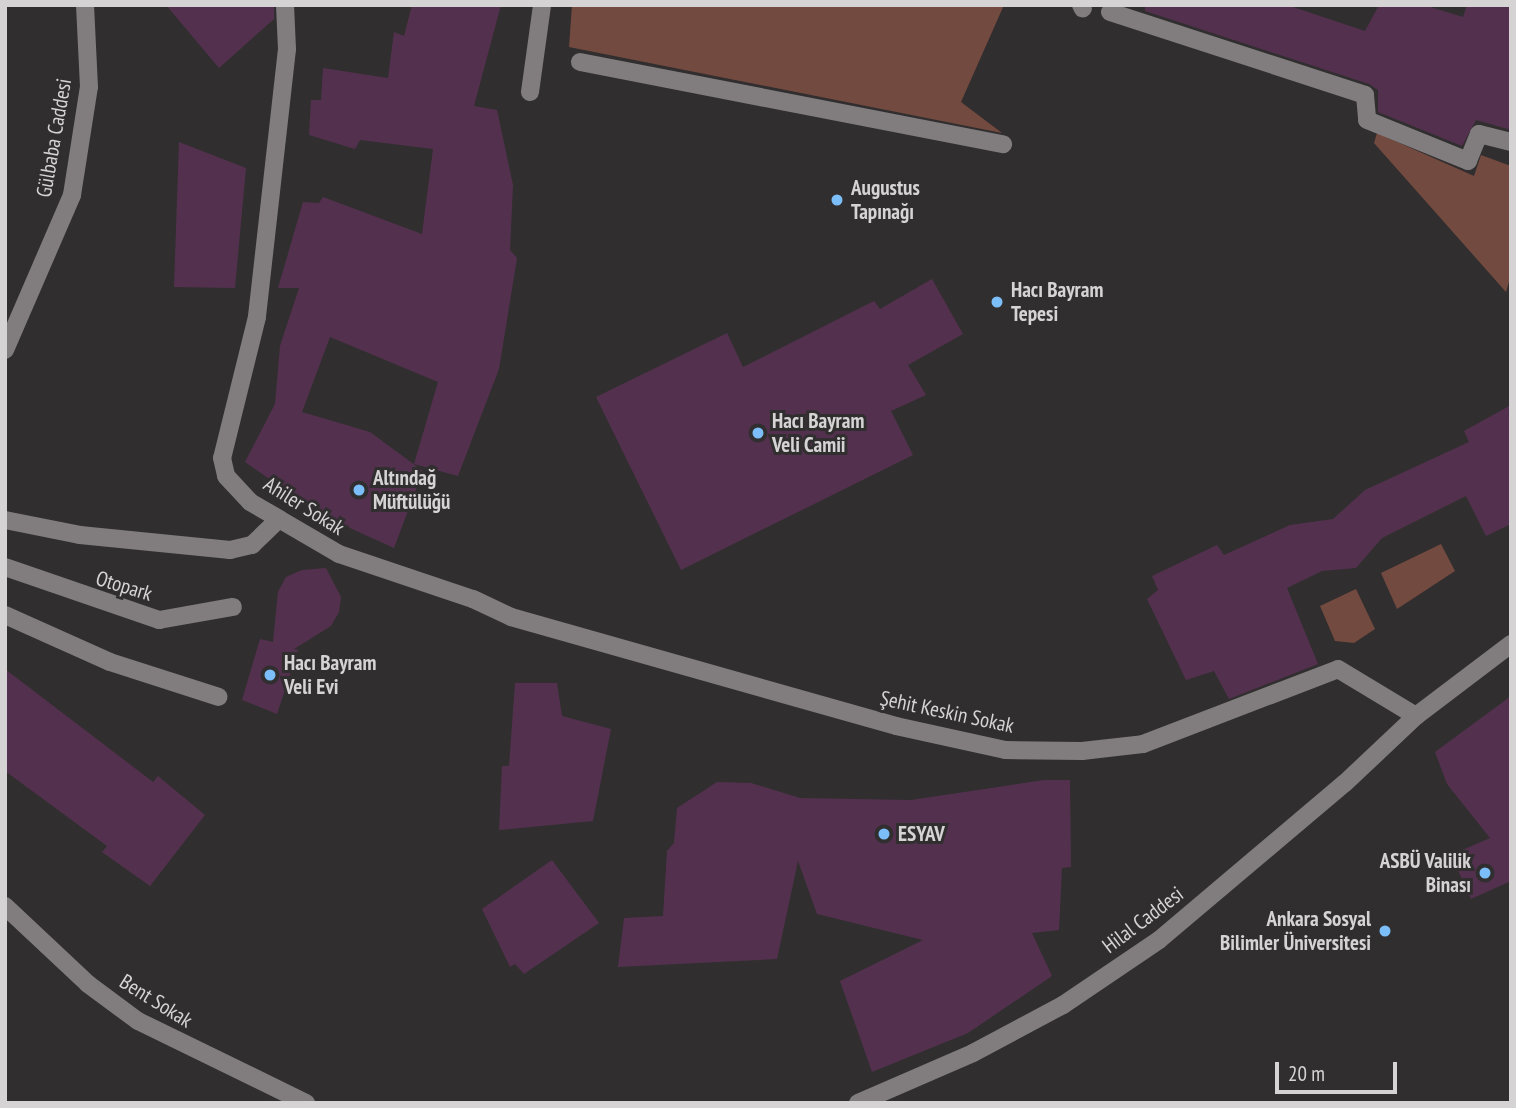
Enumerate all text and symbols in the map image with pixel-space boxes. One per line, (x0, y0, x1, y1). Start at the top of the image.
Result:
street label: Gülbaba Caddesi (31, 77, 77, 199)
place label: Augustus Tapınağı (851, 175, 920, 225)
marker: Augustus Tapınağı (829, 192, 845, 208)
place label: Hacı Bayram Tepesi (1011, 277, 1103, 327)
marker: Hacı Bayram Tepesi (989, 294, 1005, 310)
place label: Hacı Bayram Veli Camii (772, 408, 864, 458)
marker: Hacı Bayram Veli Camii (750, 425, 766, 441)
place label: Altındağ Müftülüğü (373, 465, 450, 515)
street label: Ahiler Sokak (259, 471, 349, 541)
marker: Altındağ Müftülüğü (351, 482, 367, 498)
street label: Otopark (93, 566, 155, 606)
place label: Hacı Bayram Veli Evi (284, 650, 376, 700)
marker: Hacı Bayram Veli Evi (262, 667, 278, 683)
street label: Şehit Keskin Sokak (878, 686, 1016, 738)
place label: ESYAV (898, 821, 945, 847)
marker: ESYAV (876, 826, 892, 842)
place label: ASBÜ Valilik Binası (1379, 848, 1471, 898)
marker: ASBÜ Valilik Binası (1477, 865, 1493, 881)
street label: Hilal Caddesi (1098, 881, 1188, 959)
place label: Ankara Sosyal Bilimler Üniversitesi (1220, 906, 1371, 956)
marker: Ankara Sosyal Bilimler Üniversitesi (1377, 923, 1393, 939)
street label: Bent Sokak (115, 969, 197, 1033)
scale bar (1278, 1048, 1400, 1092)
text: 20 m (1288, 1060, 1325, 1087)

